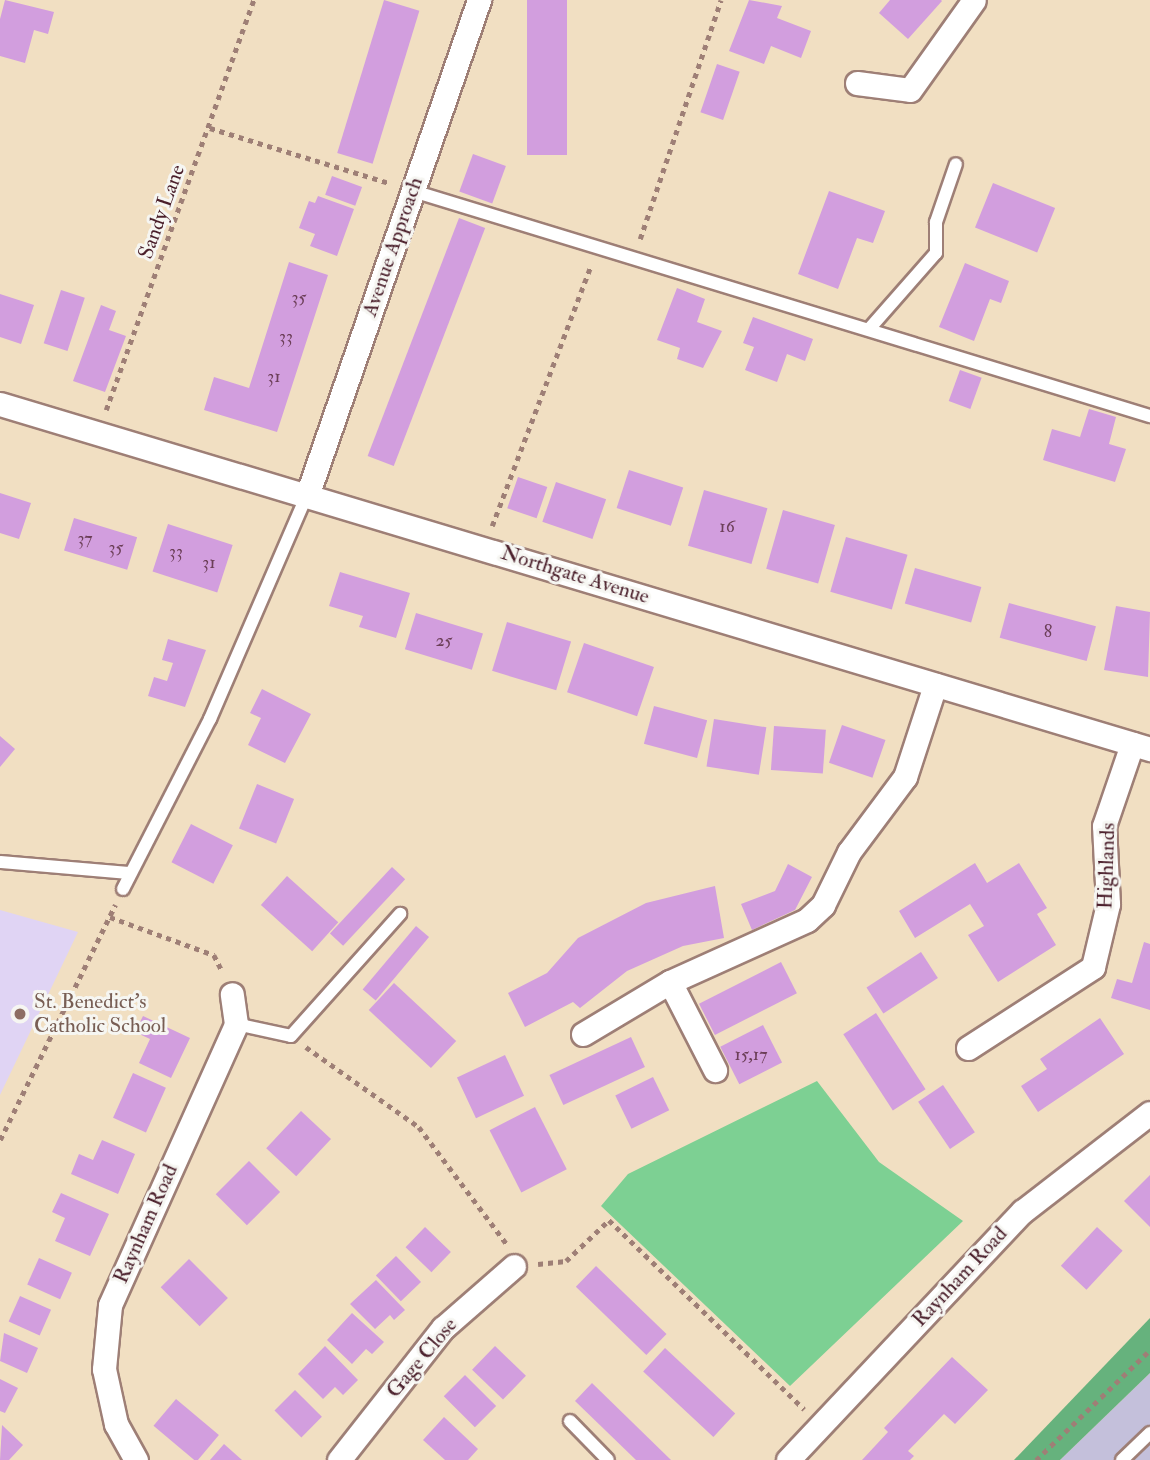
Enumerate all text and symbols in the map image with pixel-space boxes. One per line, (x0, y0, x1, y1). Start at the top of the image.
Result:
street label: Sandy Lane (133, 161, 191, 263)
street label: Avenue Approach (357, 174, 429, 320)
house number: 35 (292, 287, 306, 309)
house number: 33 (279, 326, 293, 348)
house number: 31 (267, 366, 281, 388)
house number: 16 (719, 516, 735, 538)
house number: 37 (77, 528, 93, 550)
house number: 35 (109, 537, 123, 559)
street label: Northgate Avenue (498, 540, 652, 610)
house number: 33 (169, 541, 183, 563)
house number: 31 (202, 552, 216, 574)
house number: 8 (1044, 621, 1052, 643)
house number: 25 (436, 630, 452, 652)
street label: Highlands (1093, 822, 1121, 910)
place label: St. Benedict's Catholic School (34, 989, 166, 1039)
marker: St. Benedict's Catholic School (12, 1006, 28, 1022)
house number: 15,17 (735, 1044, 767, 1066)
street label: Raynham Road (109, 1161, 183, 1287)
street label: Raynham Road (907, 1222, 1013, 1332)
street label: Gage Close (381, 1313, 463, 1403)

